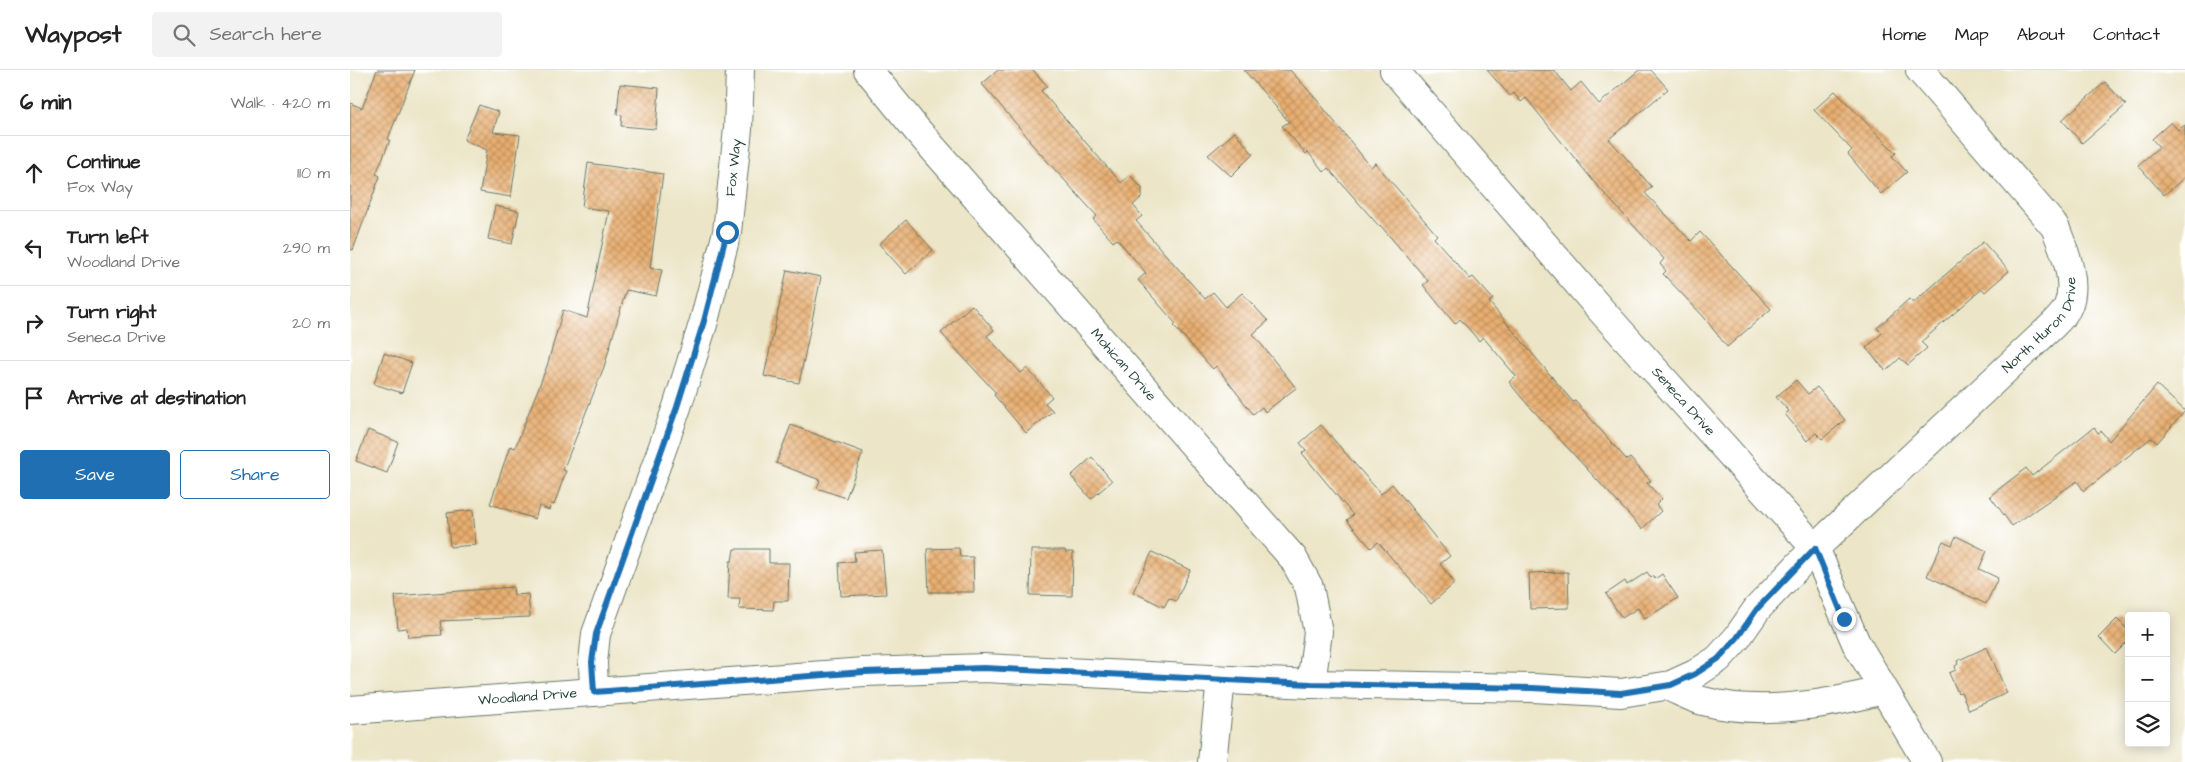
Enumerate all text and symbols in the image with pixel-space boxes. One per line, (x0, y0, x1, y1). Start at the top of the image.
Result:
search box (152, 12, 502, 57)
text: Waypost (25, 18, 122, 52)
icon: search (170, 21, 198, 49)
text: Search here (210, 21, 322, 48)
text: Home (1882, 22, 1927, 47)
text: Map (1955, 22, 1989, 47)
text: About (2017, 22, 2065, 47)
text: Contact (2093, 22, 2160, 47)
text: 6 min (20, 88, 72, 117)
text: Walk · 420 m (230, 92, 330, 114)
street label: Fox Way (721, 138, 747, 197)
text: Continue (67, 149, 141, 176)
icon: ahead (20, 159, 48, 187)
text: 110 m (297, 162, 330, 184)
text: Fox Way (67, 176, 133, 198)
route start (716, 221, 739, 244)
text: Turn left (67, 224, 148, 251)
icon: left (20, 234, 48, 262)
text: 290 m (283, 237, 330, 259)
text: Woodland Drive (67, 251, 180, 273)
street label: North Huron Drive (1998, 276, 2082, 378)
text: Turn right (67, 299, 156, 326)
icon: right (20, 309, 48, 337)
text: 20 m (292, 312, 330, 334)
street label: Mohican Drive (1086, 324, 1161, 406)
text: Seneca Drive (67, 326, 166, 348)
street label: Seneca Drive (1647, 363, 1720, 441)
icon: arrive (20, 384, 48, 412)
text: Arrive at destination (67, 385, 246, 412)
button: Save (20, 450, 170, 499)
button: Share (180, 450, 330, 499)
route end (1833, 608, 1856, 631)
map controls (2125, 612, 2170, 747)
button: + (2125, 612, 2170, 657)
button: − (2125, 657, 2170, 702)
street label: Woodland Drive (477, 683, 578, 710)
button: layers (2125, 702, 2170, 747)

